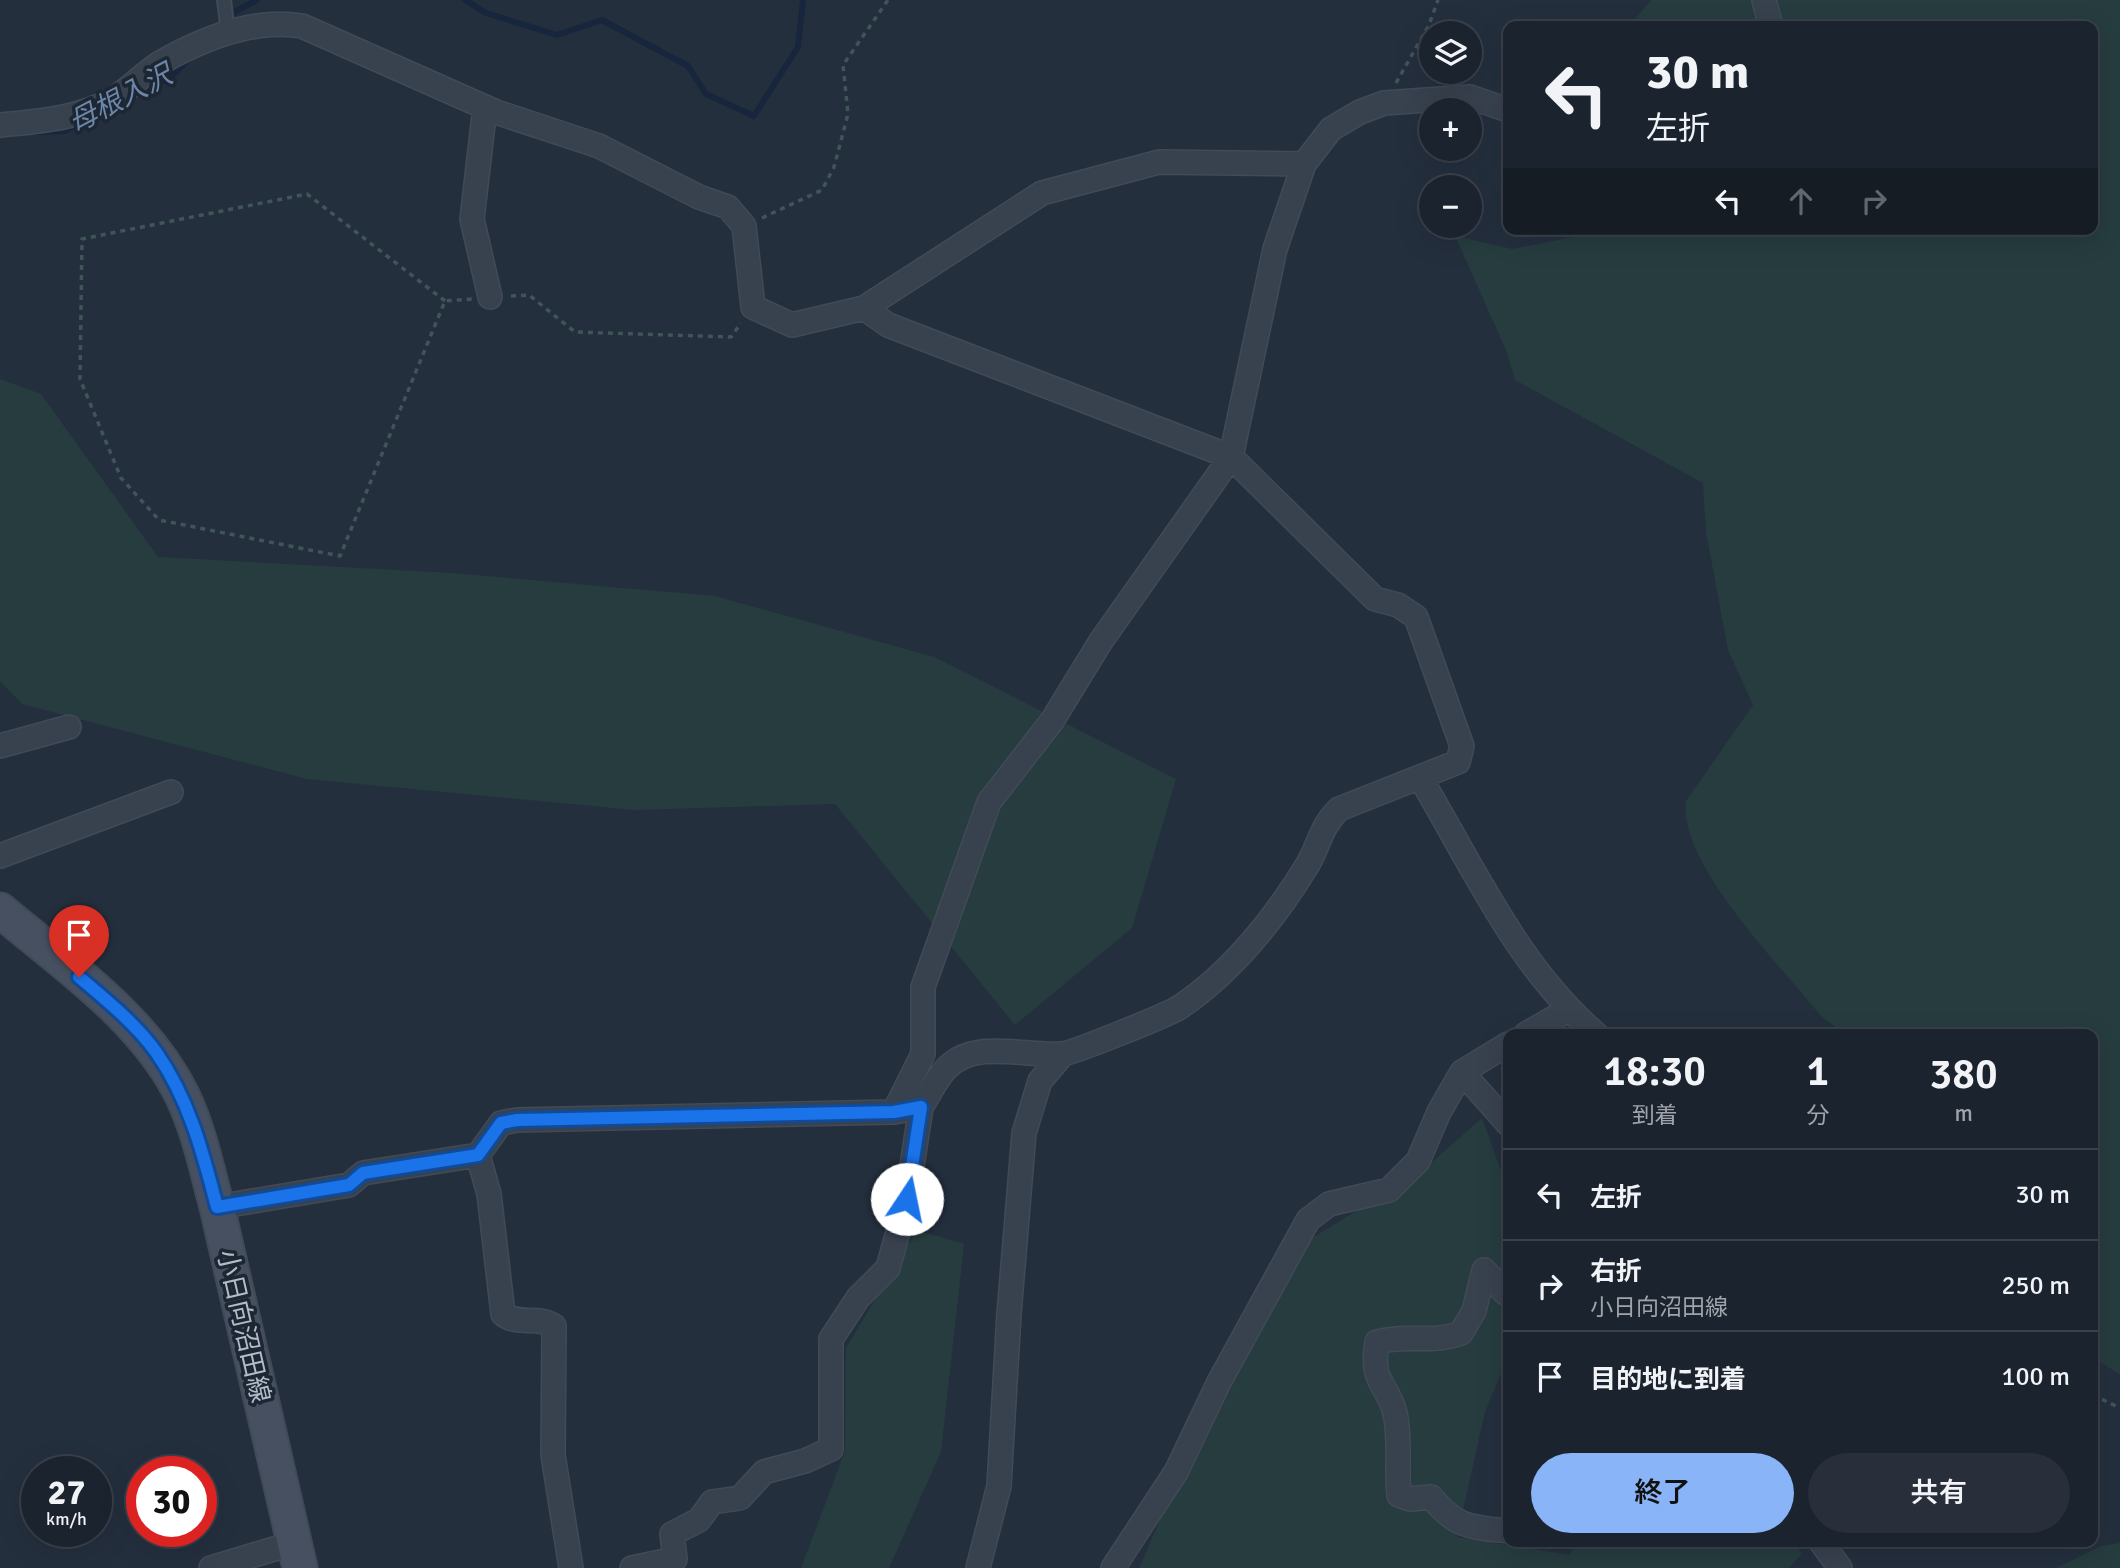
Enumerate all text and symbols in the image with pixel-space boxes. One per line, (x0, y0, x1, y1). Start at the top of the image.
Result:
map controls (1419, 21, 1482, 238)
button: layers (1419, 21, 1482, 84)
text: 30 m (1646, 42, 1749, 102)
icon: left (1531, 49, 1622, 140)
water label: 母根入沢 (63, 56, 181, 140)
button: + (1419, 98, 1482, 161)
text: 左折 (1646, 109, 1710, 148)
button: − (1419, 175, 1482, 238)
icon: left (1709, 182, 1747, 220)
icon: ahead (1782, 182, 1820, 220)
icon: right (1855, 182, 1893, 220)
pin (49, 905, 109, 977)
icon: arrive (60, 916, 98, 954)
text: 18:30 (1603, 1046, 1706, 1097)
text: 1 (1806, 1046, 1829, 1097)
text: 380 (1930, 1049, 1998, 1100)
text: m (1954, 1099, 1973, 1128)
text: 到着 (1632, 1101, 1678, 1130)
text: 分 (1806, 1101, 1829, 1130)
position arrow (870, 1162, 944, 1236)
icon: left (1531, 1176, 1569, 1214)
text: 30 m (2015, 1179, 2070, 1211)
text: 左折 (1590, 1182, 1642, 1214)
street label: 小日向沼田線 (210, 1247, 276, 1406)
text: 右折 (1590, 1256, 1642, 1288)
icon: right (1531, 1267, 1569, 1305)
text: 250 m (2001, 1270, 2070, 1302)
text: 小日向沼田線 (1590, 1293, 1728, 1322)
icon: arrive (1531, 1358, 1569, 1396)
text: 100 m (2001, 1361, 2070, 1393)
text: 目的地に到着 (1590, 1364, 1746, 1396)
button: 終了 (1531, 1453, 1794, 1533)
button: 共有 (1808, 1453, 2070, 1533)
speed limit sign: 30 (126, 1456, 217, 1547)
text: 27 (48, 1471, 85, 1514)
text: km/h (46, 1508, 87, 1530)

